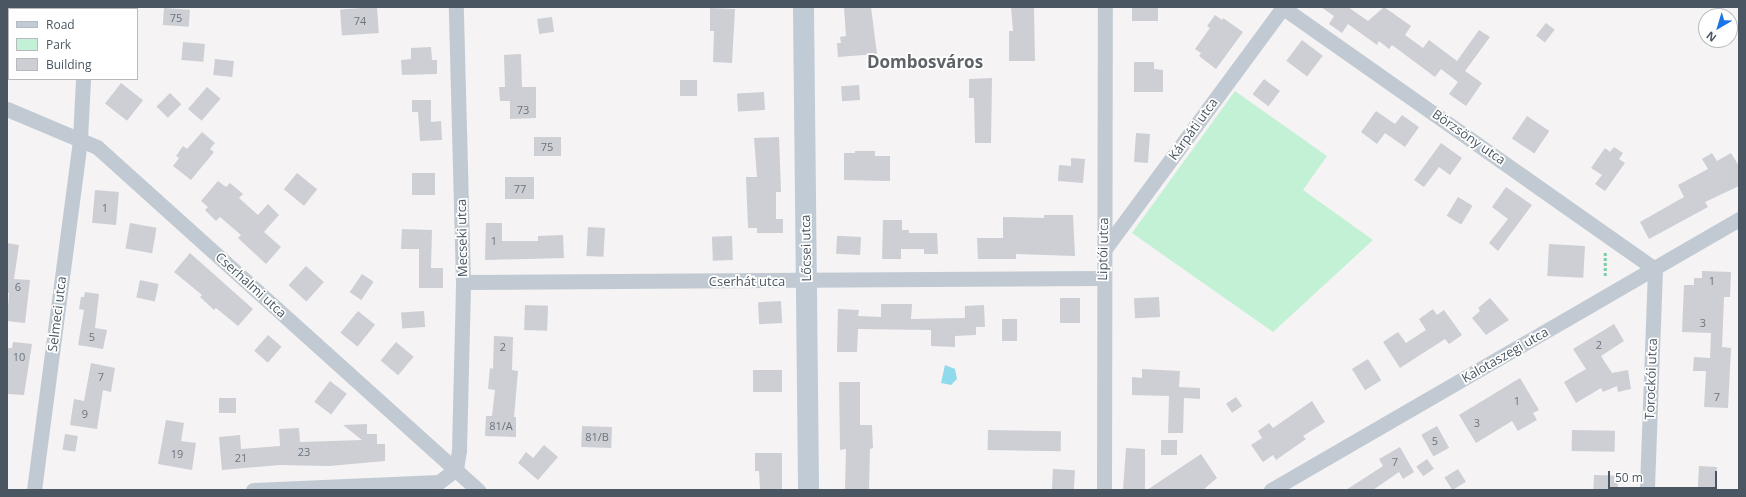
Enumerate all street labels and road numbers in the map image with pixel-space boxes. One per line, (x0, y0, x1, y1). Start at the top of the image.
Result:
street label: Kárpáti utca (1165, 95, 1221, 163)
street label: Börzsöny utca (1429, 106, 1509, 168)
street label: Mecseki utca (454, 199, 470, 277)
street label: Lőcsei utca (798, 214, 814, 282)
street label: Liptói utca (1095, 217, 1111, 281)
street label: Cserhalmi utca (212, 249, 290, 321)
street label: Cserhát utca (709, 273, 785, 289)
street label: Selmeci utca (45, 275, 69, 353)
street label: Kalotaszegi utca (1459, 324, 1551, 386)
street label: Torockói utca (1642, 338, 1660, 420)

